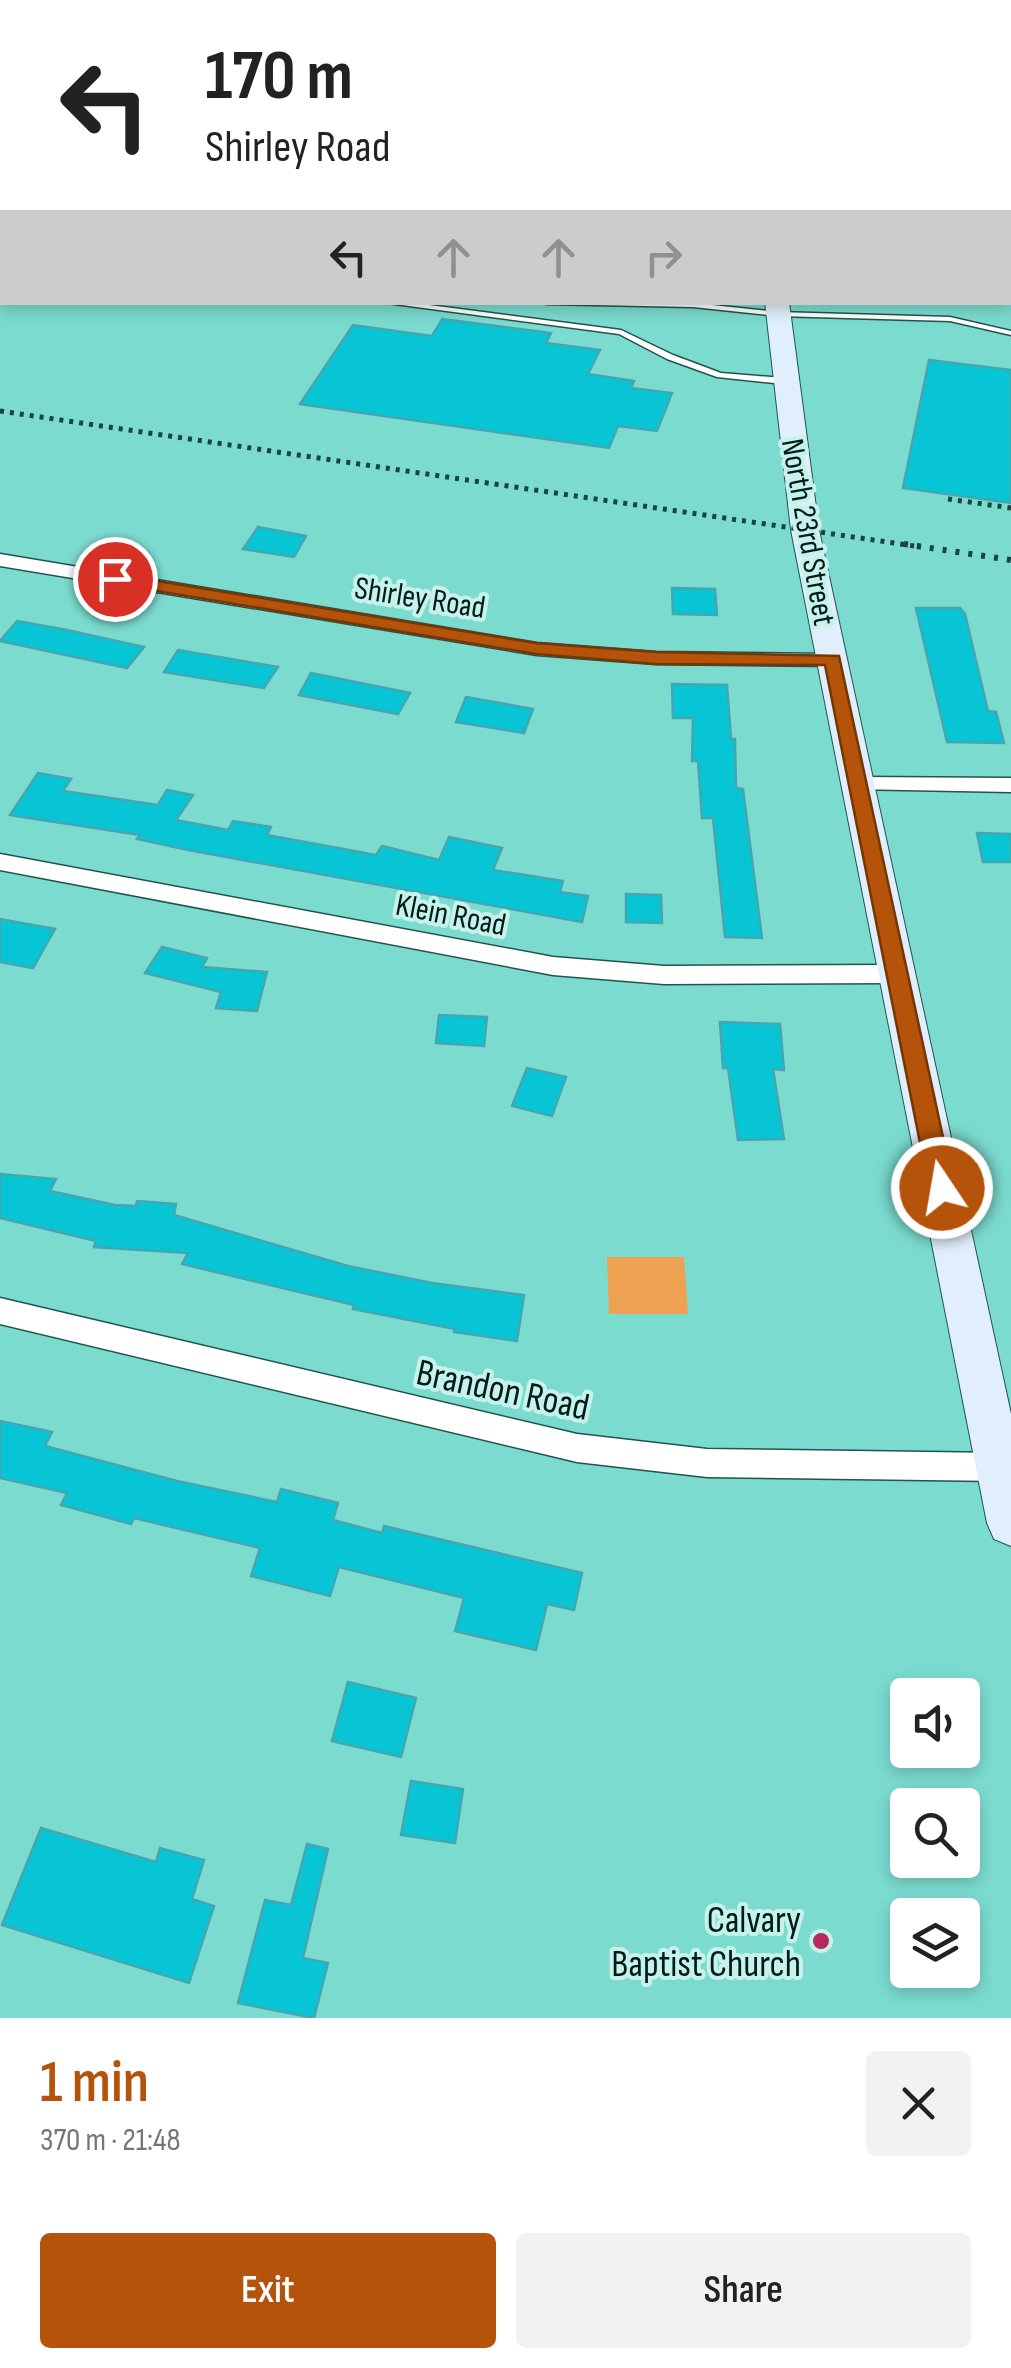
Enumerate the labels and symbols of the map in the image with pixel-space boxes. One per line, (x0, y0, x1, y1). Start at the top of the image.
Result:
street label: North 23rd Street (772, 436, 843, 629)
pin (73, 537, 158, 622)
street label: Shirley Road (352, 569, 488, 628)
street label: Klein Road (392, 886, 509, 945)
position arrow (890, 1136, 994, 1240)
street label: Brandon Road (412, 1350, 593, 1431)
place label: Calvary Baptist Church (611, 1898, 801, 1987)
marker: Calvary Baptist Church (810, 1930, 832, 1952)

